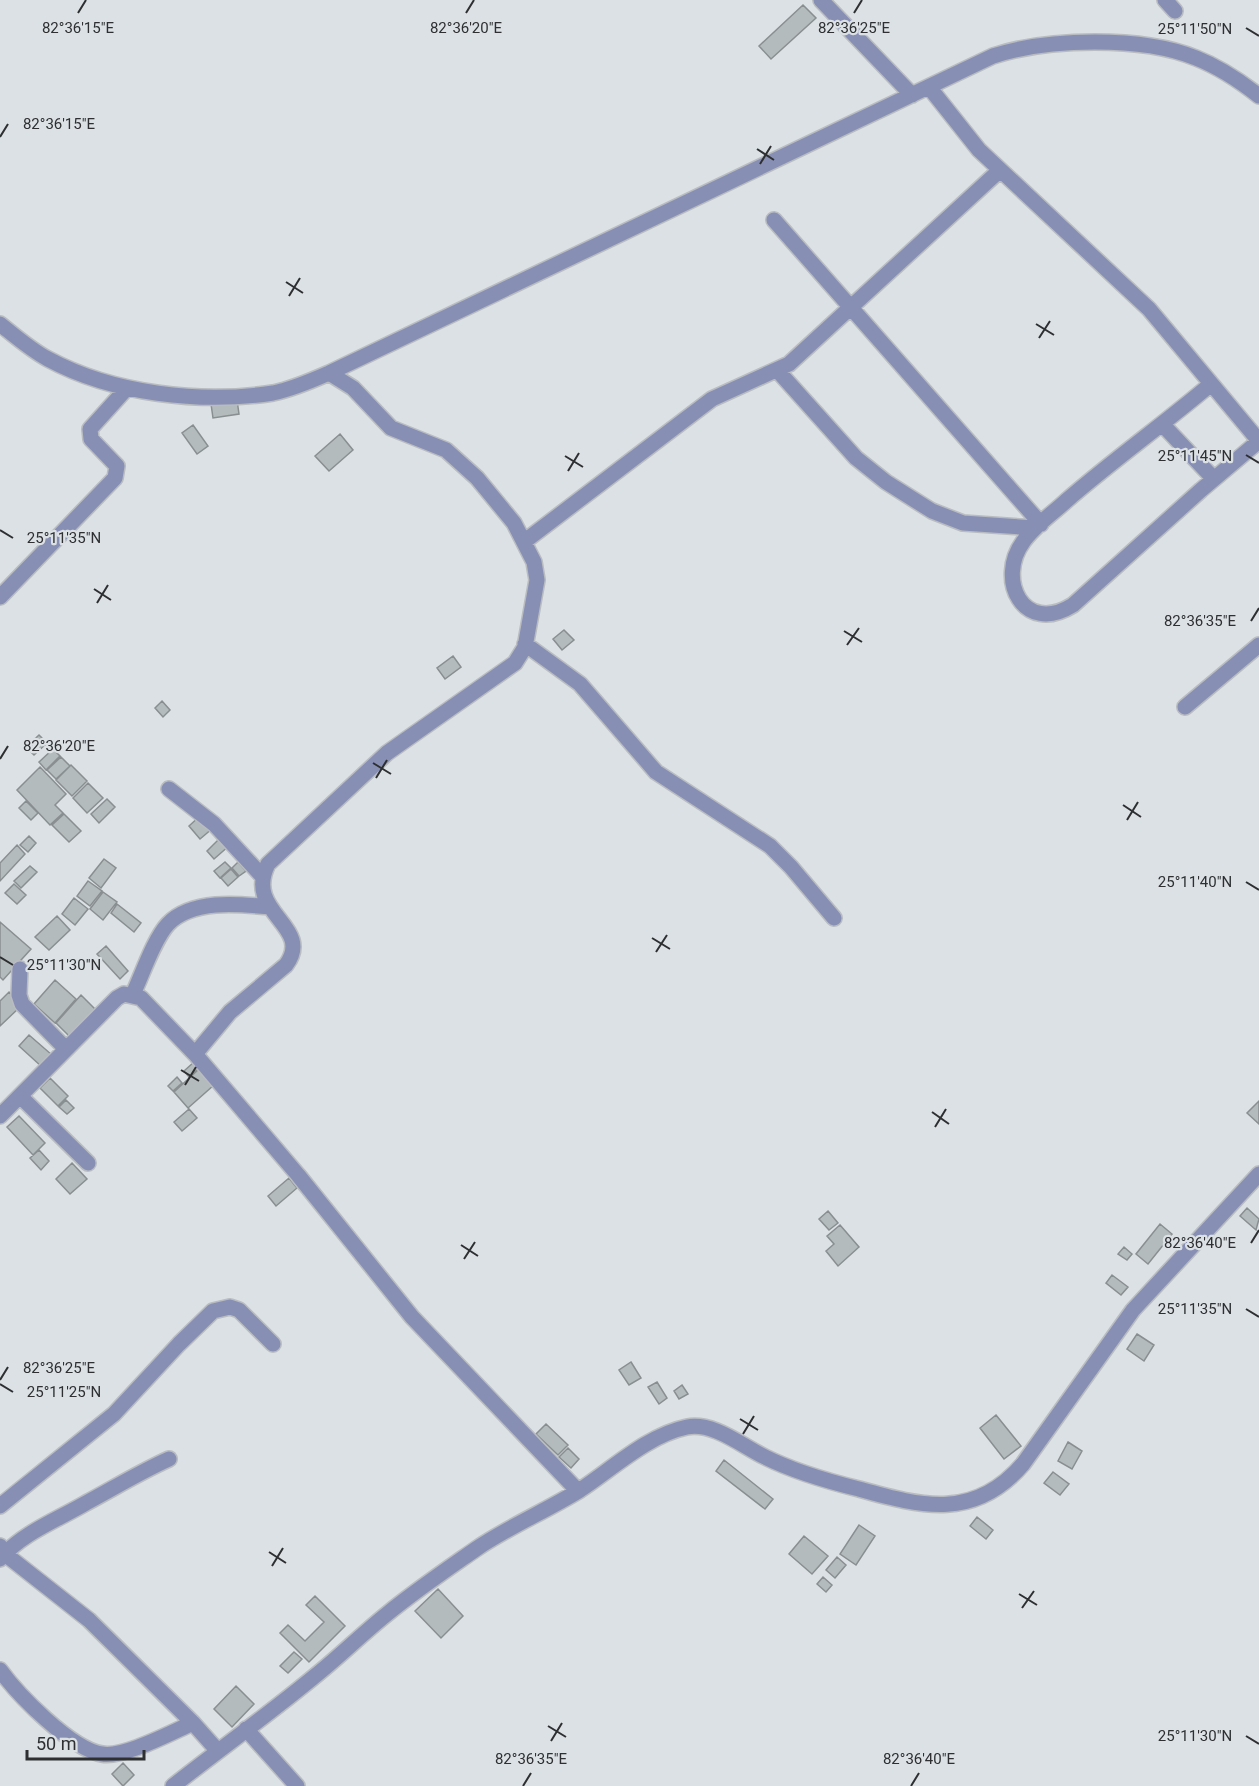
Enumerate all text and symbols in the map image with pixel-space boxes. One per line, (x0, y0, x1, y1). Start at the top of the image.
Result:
text: 82°36'15"E (42, 19, 115, 37)
text: 82°36'20"E (430, 19, 503, 37)
text: 82°36'25"E (818, 19, 891, 37)
text: 25°11'50"N (1158, 20, 1232, 38)
text: 82°36'15"E (23, 115, 96, 133)
text: 25°11'45"N (1158, 447, 1232, 465)
text: 25°11'35"N (27, 529, 101, 547)
text: 82°36'35"E (1164, 612, 1237, 630)
text: 82°36'20"E (23, 737, 96, 755)
text: 25°11'40"N (1158, 873, 1232, 891)
text: 25°11'30"N (27, 956, 101, 974)
text: 82°36'40"E (1164, 1234, 1237, 1252)
text: 25°11'35"N (1158, 1300, 1232, 1318)
text: 82°36'25"E (23, 1359, 96, 1377)
text: 25°11'25"N (27, 1383, 101, 1401)
scale bar (27, 1723, 144, 1761)
text: 25°11'30"N (1158, 1727, 1232, 1745)
text: 50 m (36, 1733, 76, 1754)
text: 82°36'35"E (495, 1750, 568, 1768)
text: 82°36'40"E (883, 1750, 956, 1768)

